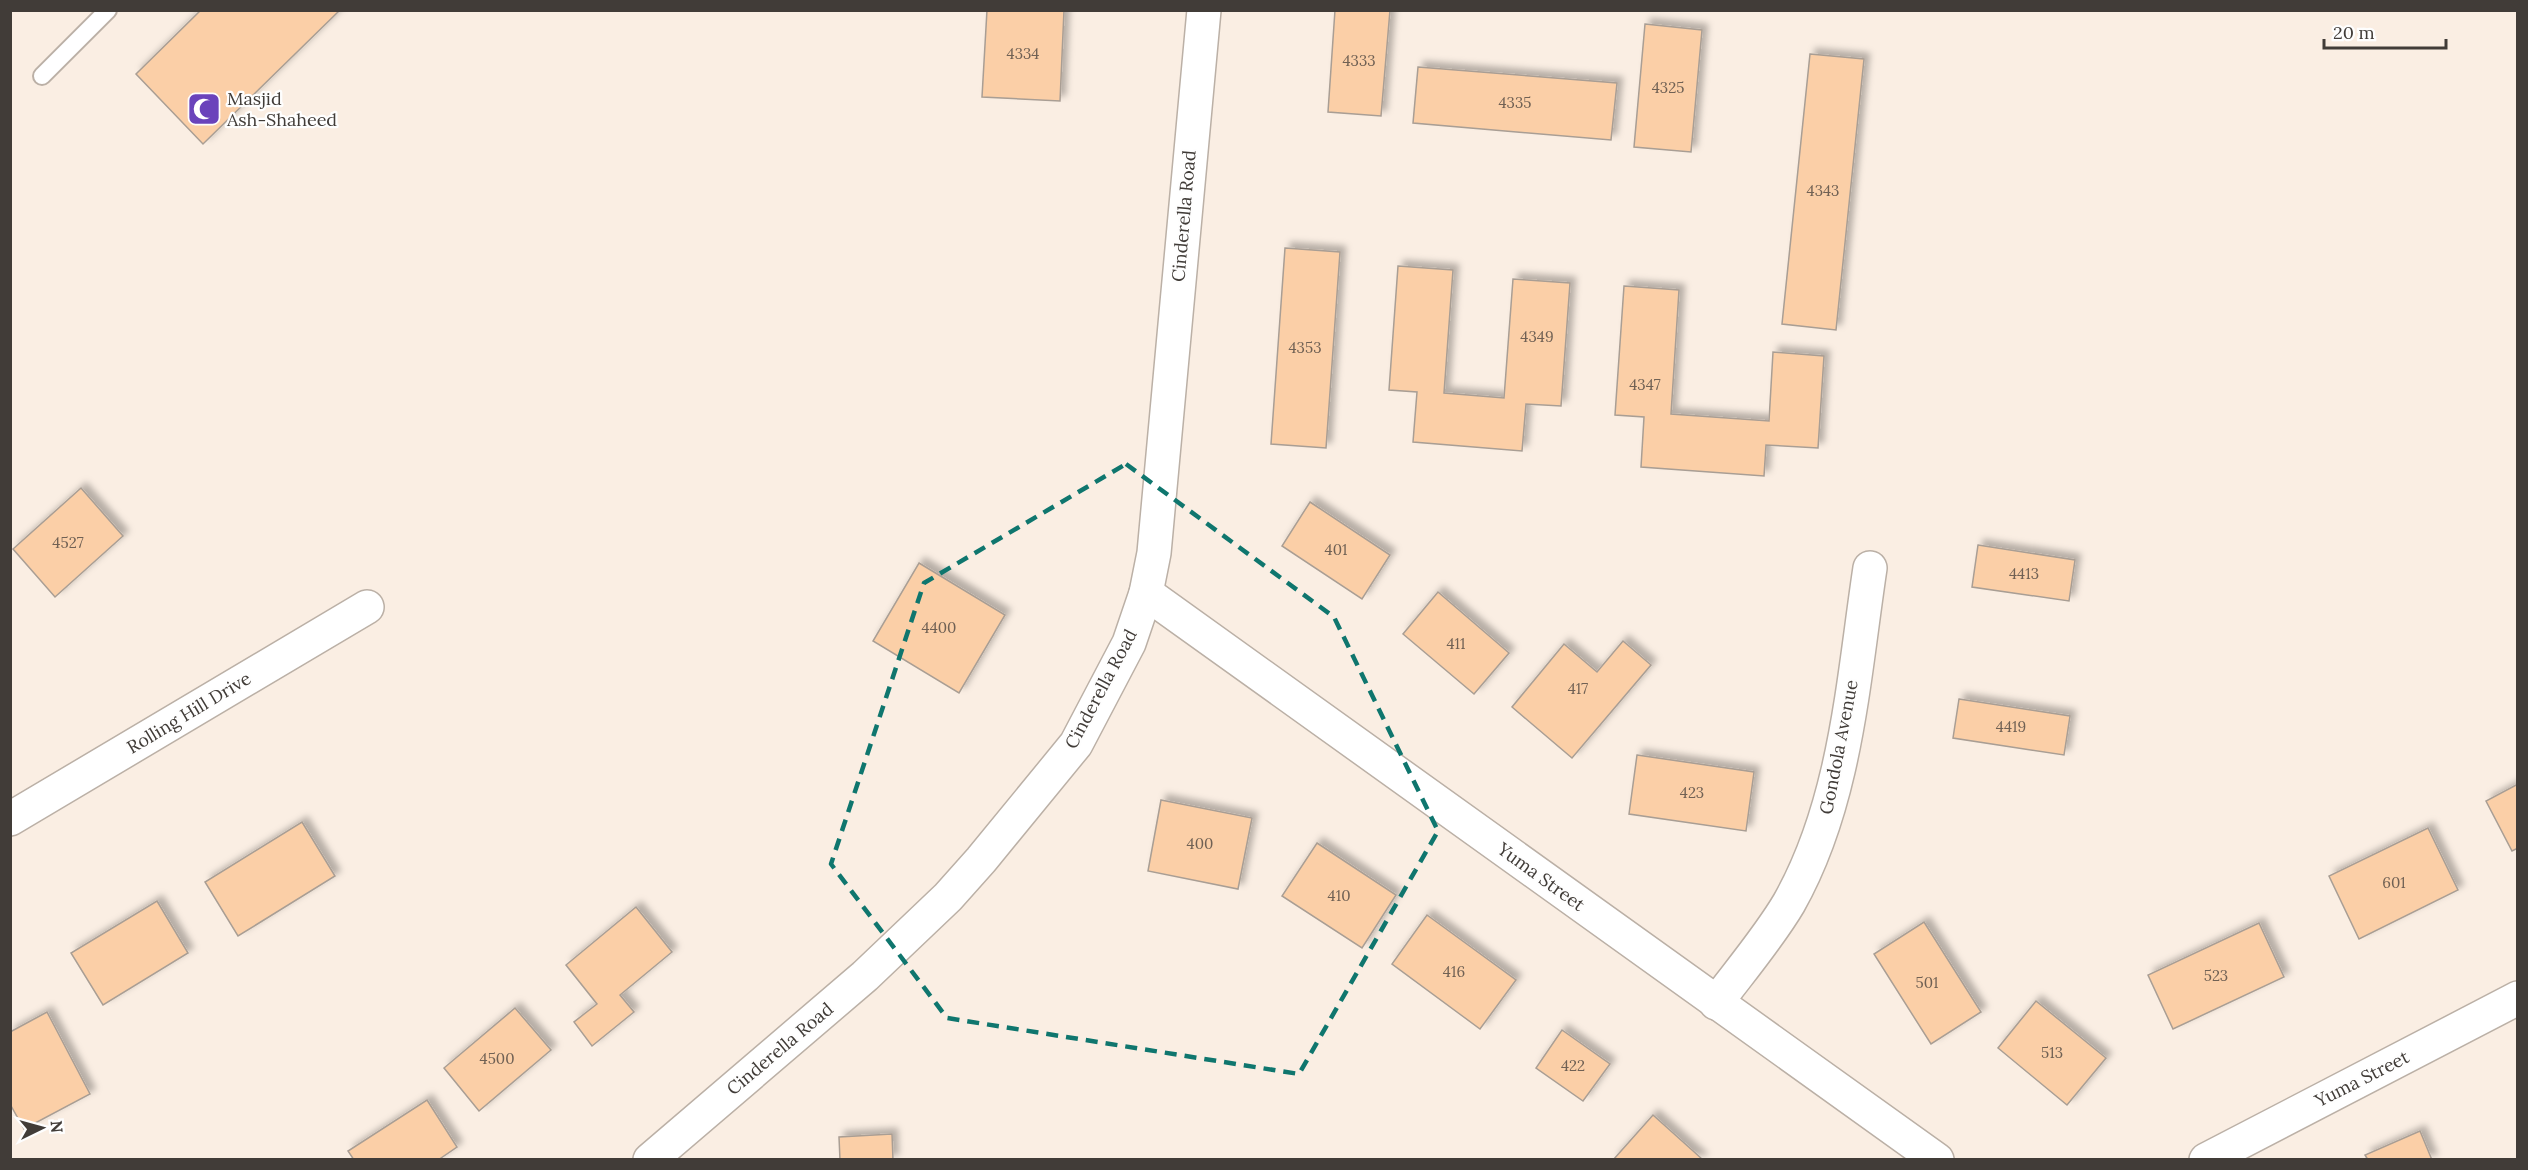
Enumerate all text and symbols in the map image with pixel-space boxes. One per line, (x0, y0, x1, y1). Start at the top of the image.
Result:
scale bar (2324, 12, 2446, 50)
text: 20 m (2333, 21, 2375, 44)
house number: 4334 (1007, 44, 1039, 63)
house number: 4333 (1342, 51, 1376, 70)
house number: 4325 (1652, 78, 1684, 97)
place label: Masjid Ash-Shaheed (226, 87, 337, 131)
mosque icon: Masjid Ash-Shaheed (186, 91, 222, 127)
house number: 4335 (1498, 93, 1532, 112)
street label: Cinderella Road (1166, 149, 1201, 283)
house number: 4343 (1807, 181, 1839, 200)
house number: 4349 (1520, 327, 1554, 346)
house number: 4353 (1288, 338, 1322, 357)
house number: 4347 (1629, 375, 1661, 394)
house number: 4527 (52, 533, 84, 552)
house number: 401 (1325, 540, 1347, 559)
house number: 4413 (2009, 564, 2039, 583)
house number: 4400 (922, 618, 956, 637)
street label: Cinderella Road (1059, 625, 1142, 752)
house number: 411 (1446, 634, 1466, 653)
street label: Rolling Hill Drive (123, 666, 255, 759)
street label: Gondola Avenue (1814, 678, 1863, 816)
house number: 417 (1568, 679, 1588, 698)
house number: 4419 (1996, 717, 2026, 736)
house number: 423 (1680, 783, 1704, 802)
house number: 400 (1187, 834, 1213, 853)
street label: Yuma Street (1492, 837, 1590, 916)
house number: 601 (2382, 873, 2406, 892)
house number: 410 (1328, 886, 1350, 905)
house number: 416 (1443, 962, 1465, 981)
house number: 523 (2204, 966, 2228, 985)
house number: 501 (1916, 973, 1938, 992)
street label: Cinderella Road (722, 997, 838, 1100)
house number: 513 (2041, 1043, 2063, 1062)
street label: Yuma Street (2310, 1045, 2413, 1113)
house number: 4500 (480, 1049, 514, 1068)
house number: 422 (1561, 1056, 1585, 1075)
north arrow (12, 1098, 72, 1158)
text: N (46, 1120, 67, 1134)

